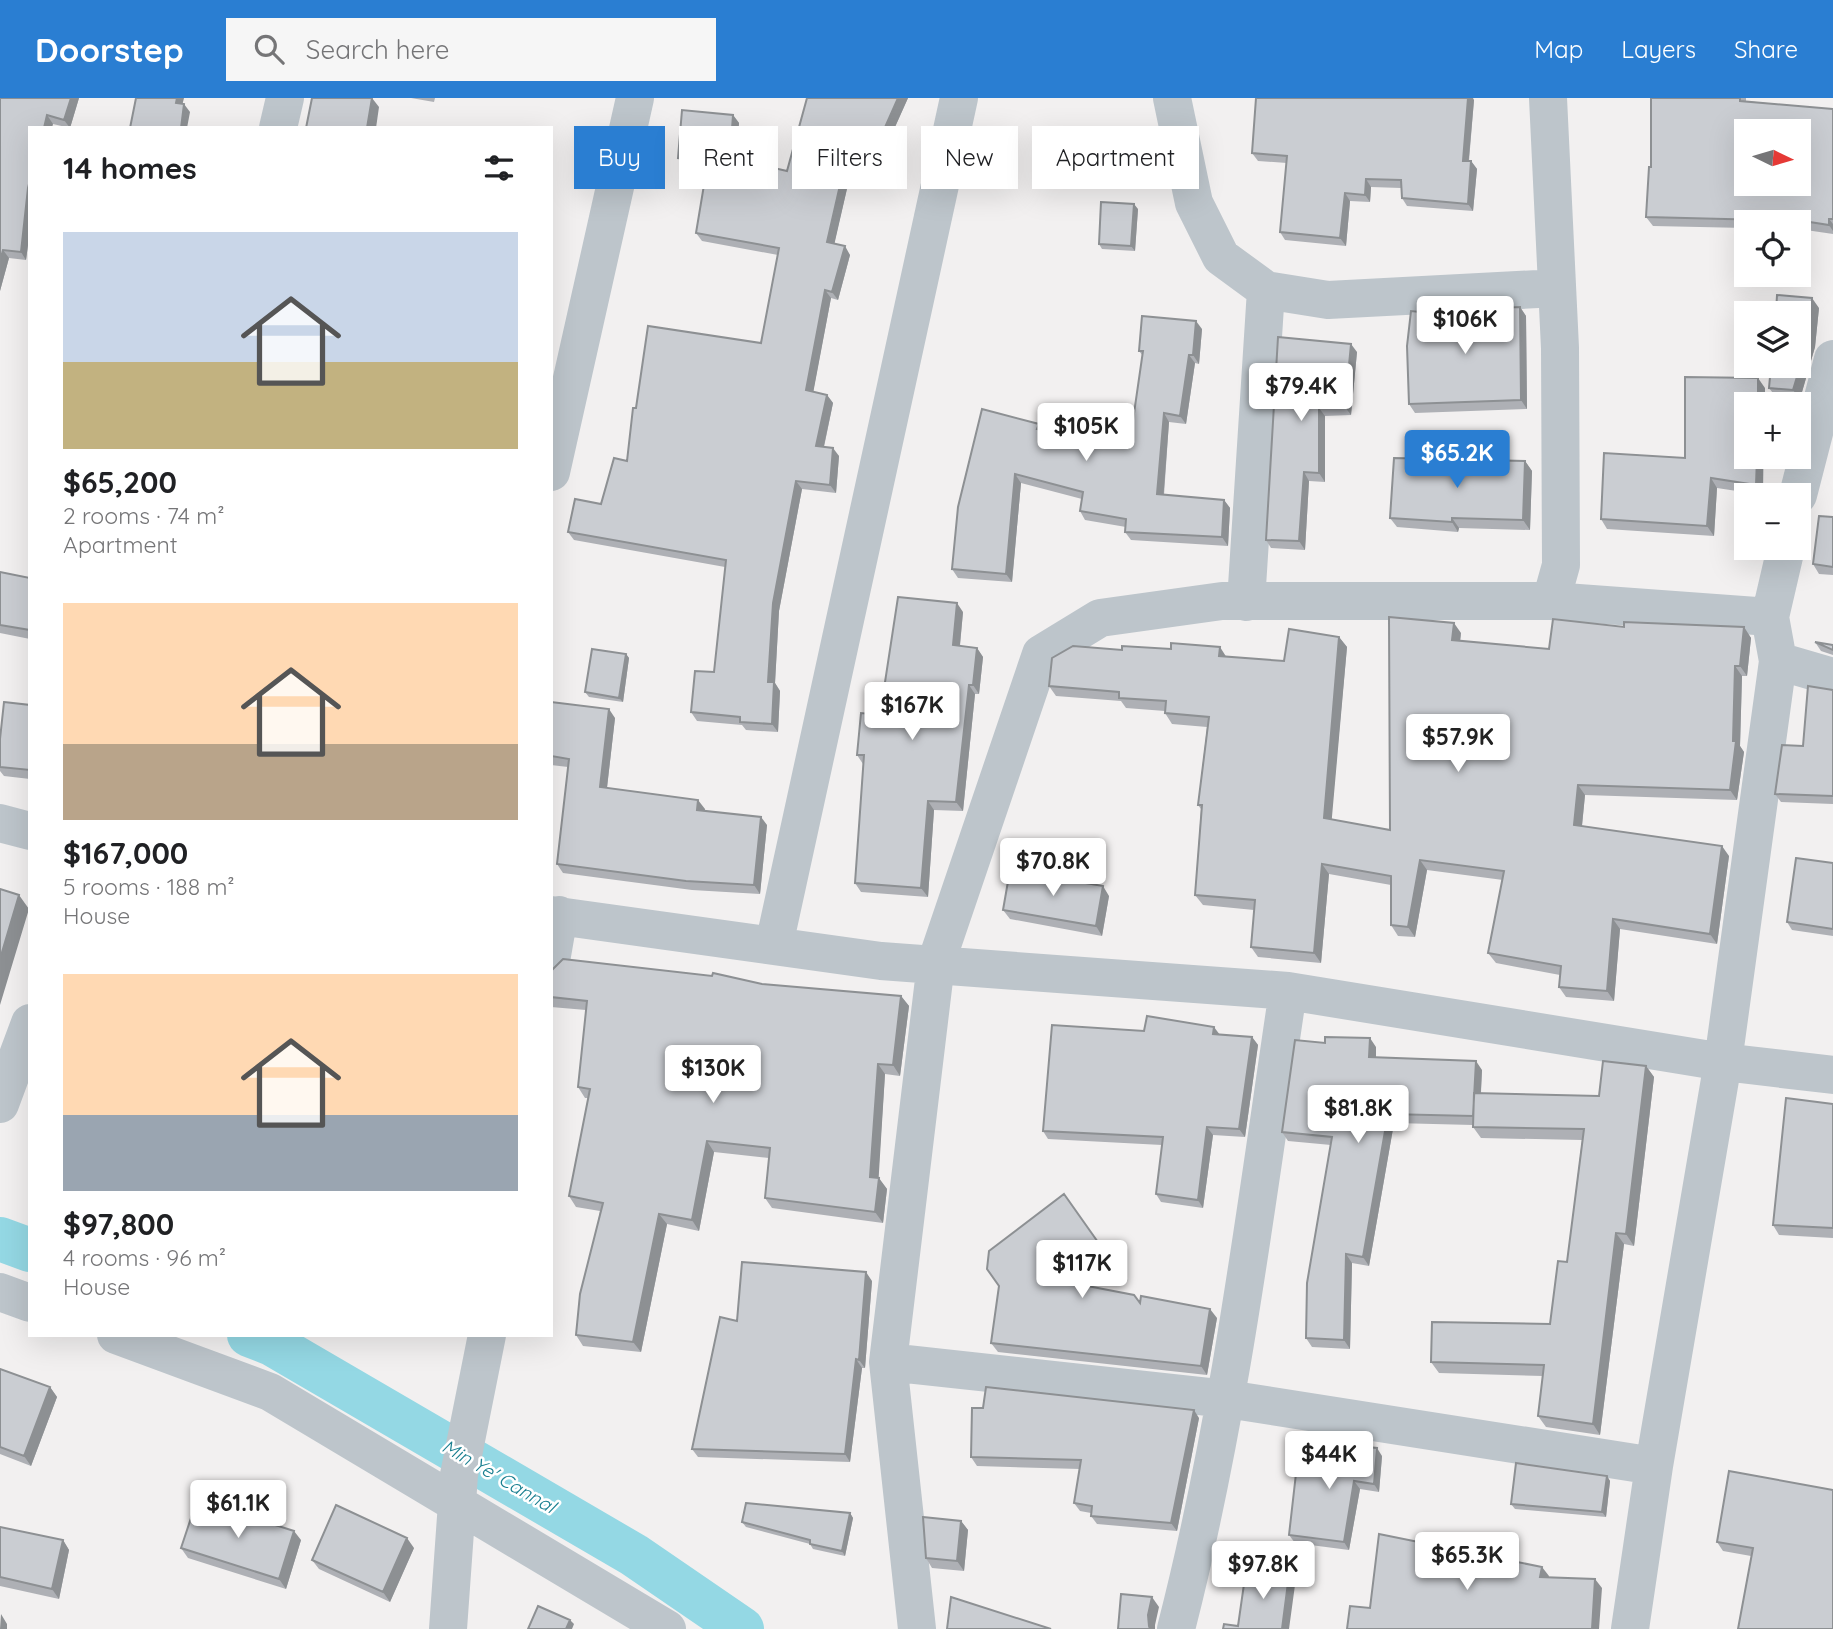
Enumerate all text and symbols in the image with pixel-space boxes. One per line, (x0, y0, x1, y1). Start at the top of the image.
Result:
search box (226, 18, 716, 81)
text: Doorstep (35, 29, 184, 70)
icon: search (250, 30, 288, 68)
text: Search here (306, 33, 449, 66)
text: Map (1534, 34, 1583, 64)
text: Layers (1621, 34, 1696, 64)
text: Share (1734, 34, 1798, 64)
north arrow (1734, 119, 1811, 196)
map controls (1734, 119, 1811, 560)
chip: Buy (574, 126, 665, 189)
chip: Rent (679, 126, 778, 189)
chip: Filters (792, 126, 907, 189)
chip: New (921, 126, 1018, 189)
chip: Apartment (1032, 126, 1199, 189)
text: 14 homes (63, 149, 197, 187)
icon: filters (480, 149, 518, 187)
button: locate (1734, 210, 1811, 287)
icon: home (228, 278, 354, 404)
pin: $106K (1416, 296, 1514, 356)
button: layers (1734, 301, 1811, 378)
text: $106K (1433, 304, 1497, 333)
pin: $79.4K (1244, 364, 1358, 423)
text: $79.4K (1265, 371, 1337, 400)
button: + (1734, 392, 1811, 469)
pin: $105K (1037, 404, 1135, 463)
text: $105K (1053, 411, 1119, 440)
pin: $65.2K (1400, 430, 1514, 490)
text: $65.2K (1421, 438, 1493, 467)
text: $65,200 (63, 463, 177, 501)
button: − (1734, 483, 1811, 560)
text: 2 rooms · 74 m² (63, 501, 225, 530)
text: Apartment (63, 530, 177, 559)
icon: home (228, 649, 354, 775)
pin: $167K (863, 682, 961, 742)
text: $167K (880, 690, 944, 719)
pin: $57.9K (1401, 714, 1515, 774)
text: $57.9K (1422, 722, 1494, 751)
text: $167,000 (63, 834, 188, 872)
pin: $70.8K (996, 838, 1110, 898)
text: $70.8K (1016, 846, 1090, 875)
text: 5 rooms · 188 m² (63, 872, 235, 901)
text: House (63, 901, 130, 930)
icon: home (228, 1020, 354, 1146)
pin: $130K (664, 1046, 762, 1105)
text: $130K (681, 1053, 745, 1082)
pin: $81.8K (1301, 1086, 1415, 1145)
text: $81.8K (1324, 1093, 1392, 1122)
text: $97,800 (63, 1205, 174, 1243)
pin: $117K (1033, 1240, 1131, 1300)
text: 4 rooms · 96 m² (63, 1243, 226, 1272)
text: $117K (1052, 1248, 1112, 1277)
text: House (63, 1272, 130, 1301)
pin: $44K (1288, 1432, 1370, 1491)
water label: Min Ye' Cannal (438, 1434, 562, 1519)
text: $44K (1301, 1439, 1357, 1468)
pin: $61.1K (181, 1480, 295, 1540)
text: $61.1K (206, 1488, 270, 1517)
pin: $65.3K (1410, 1532, 1524, 1592)
text: $65.3K (1431, 1540, 1503, 1569)
pin: $97.8K (1206, 1542, 1320, 1601)
text: $97.8K (1228, 1549, 1298, 1578)

